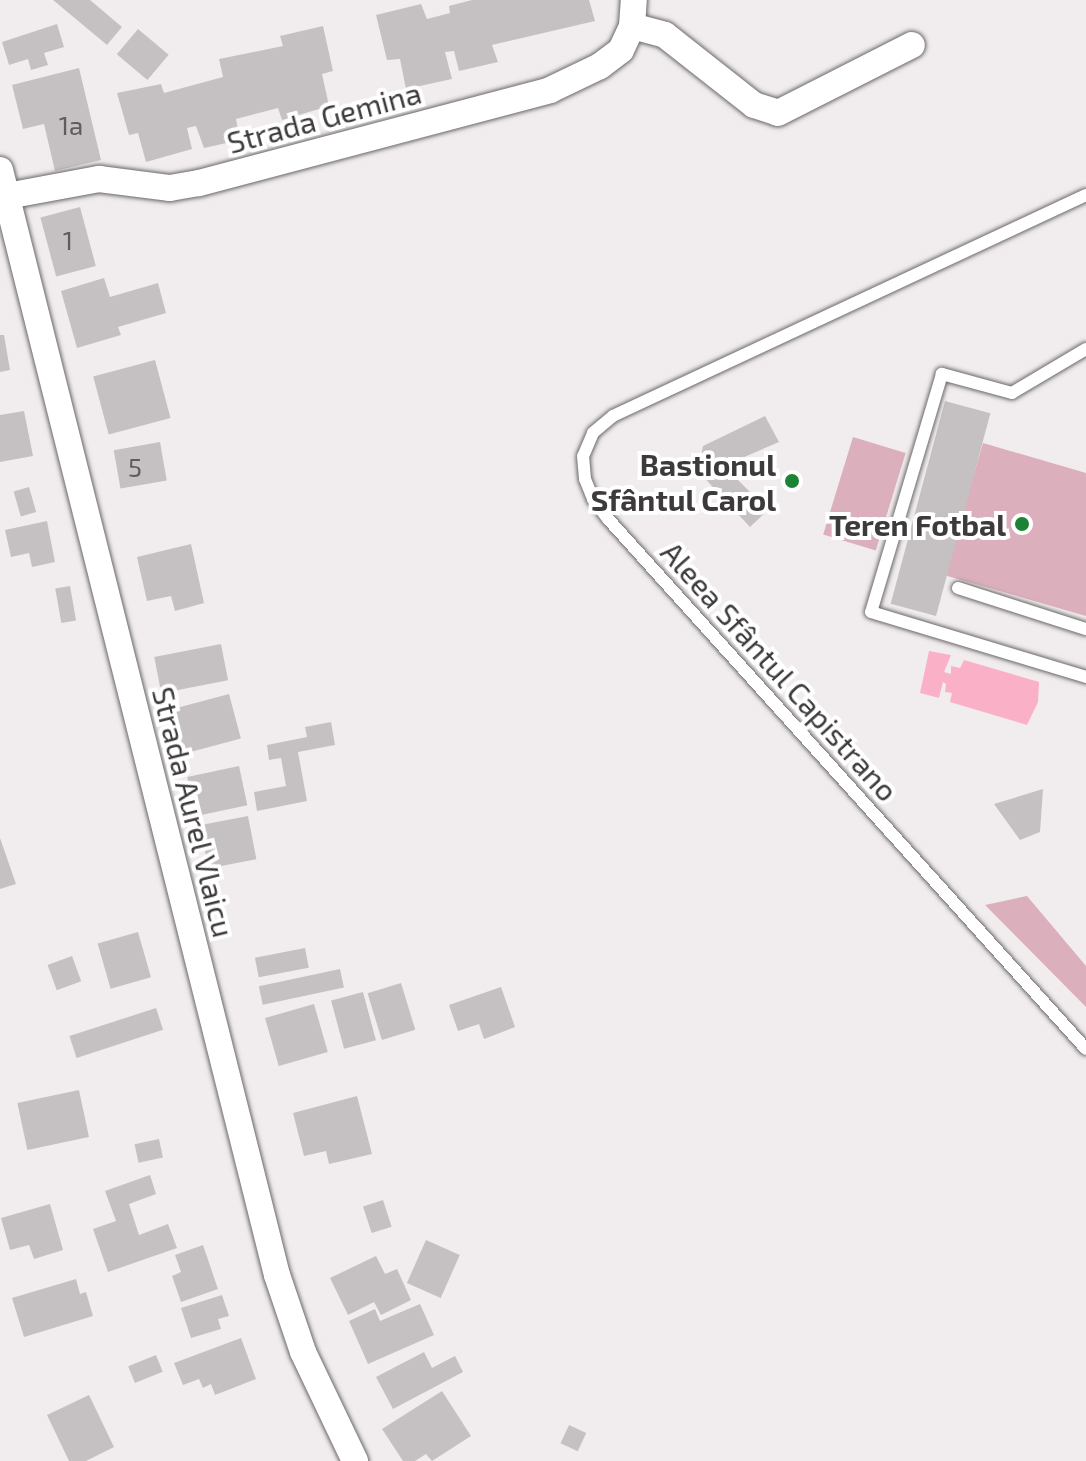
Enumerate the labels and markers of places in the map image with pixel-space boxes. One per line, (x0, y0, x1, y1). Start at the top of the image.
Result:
place label: Bastionul Sfântul Carol (590, 446, 776, 516)
marker: Bastionul Sfântul Carol (783, 472, 801, 490)
place label: Teren Fotbal (829, 506, 1006, 542)
marker: Teren Fotbal (1013, 515, 1031, 533)

